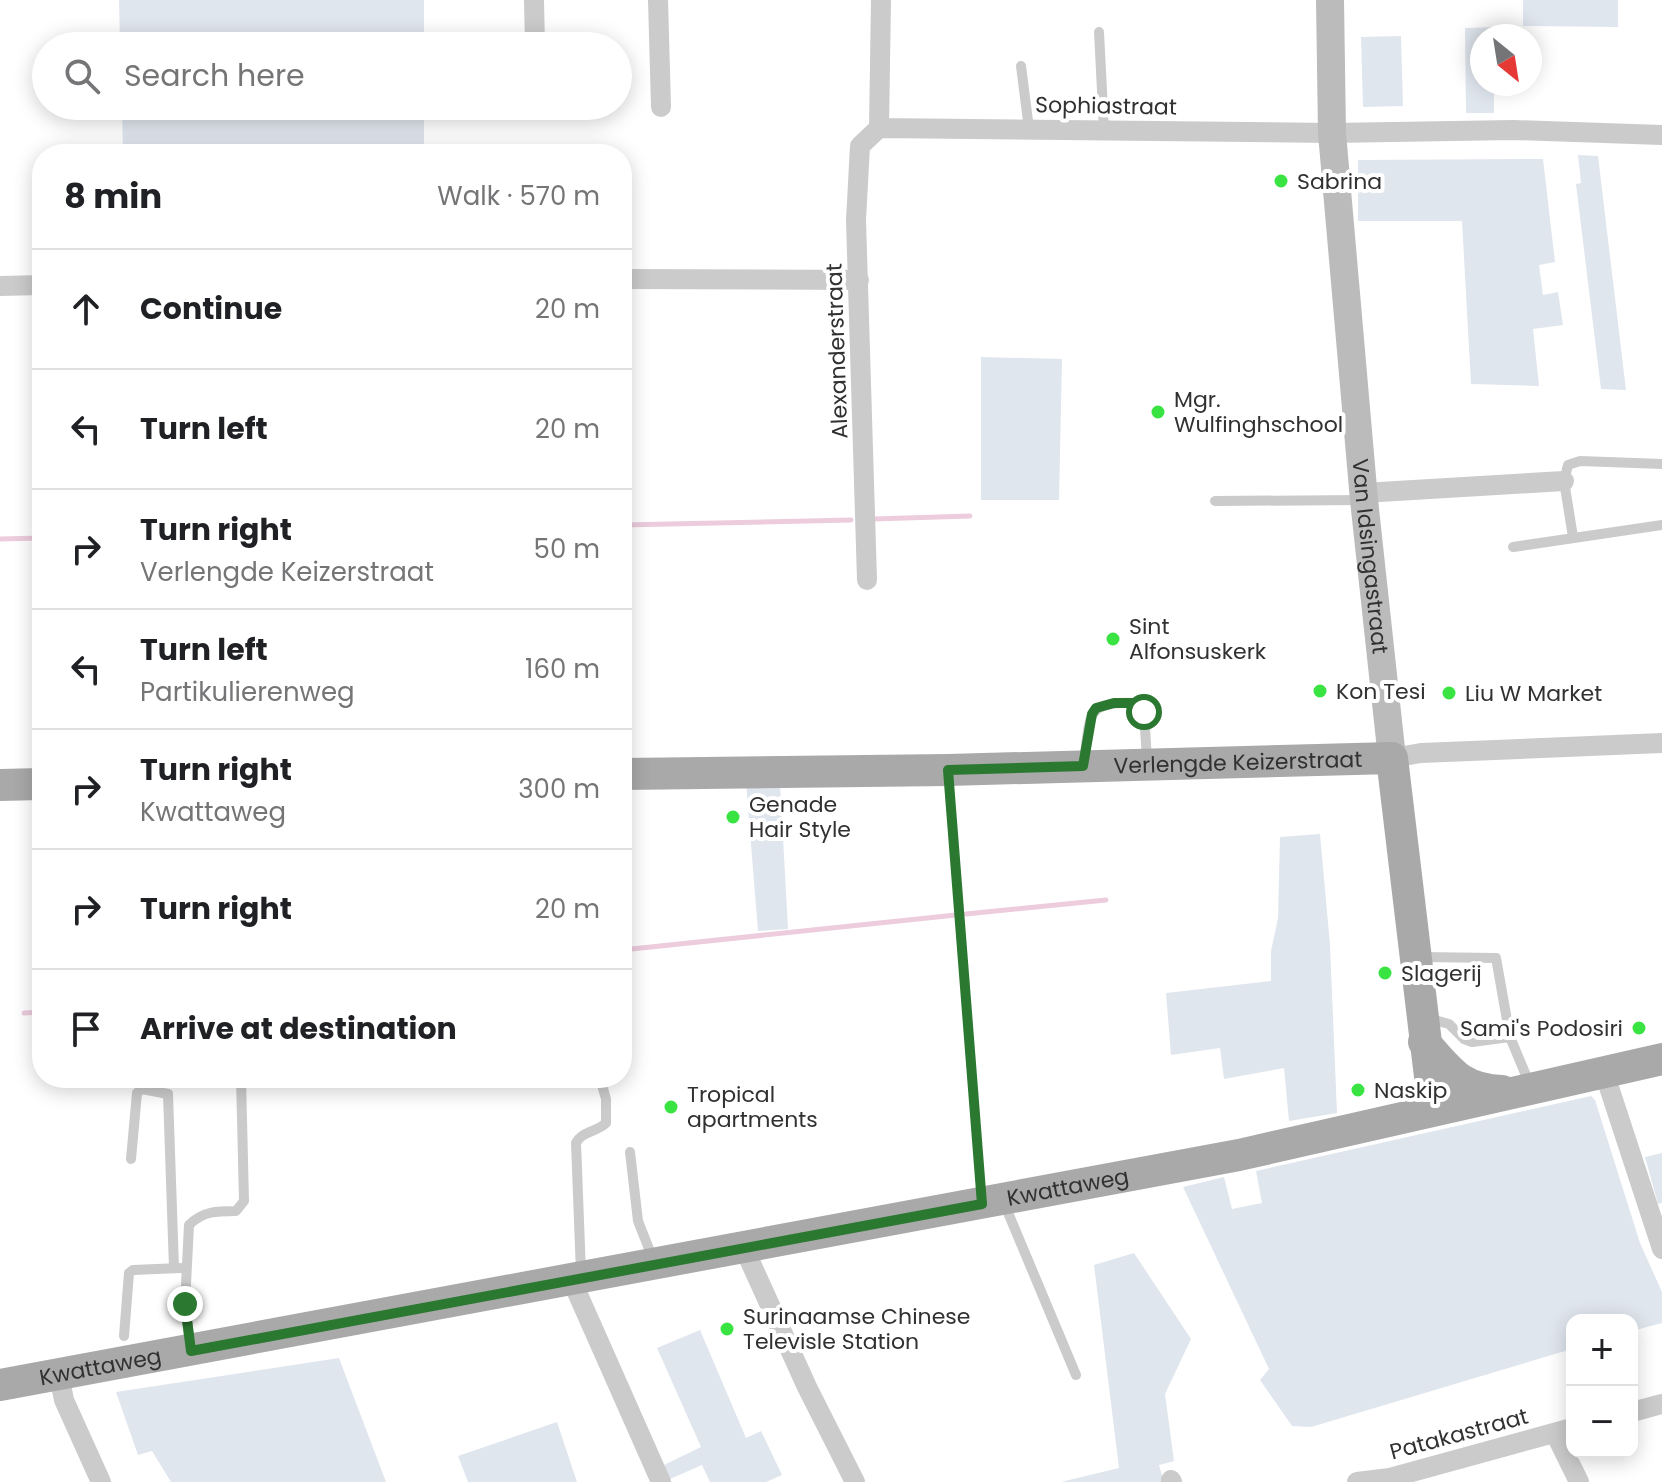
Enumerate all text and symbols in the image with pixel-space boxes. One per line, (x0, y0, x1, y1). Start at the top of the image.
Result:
north arrow (1470, 24, 1542, 96)
search box (32, 32, 632, 120)
icon: search (60, 54, 104, 98)
text: Search here (124, 54, 305, 97)
street label: Sophiastraat (1035, 89, 1177, 123)
place label: Sabrina (1297, 166, 1382, 197)
text: 8 min (64, 172, 162, 220)
marker: Sabrina (1272, 172, 1290, 190)
text: Walk · 570 m (437, 178, 600, 214)
street label: Alexanderstraat (818, 263, 856, 439)
icon: ahead (64, 287, 108, 331)
text: Continue (140, 287, 282, 330)
text: 20 m (535, 291, 600, 327)
place label: Mgr. Wulfinghschool (1174, 384, 1343, 440)
marker: Mgr. Wulfinghschool (1149, 403, 1167, 421)
icon: left (64, 407, 108, 451)
text: Turn left (140, 407, 268, 450)
text: 20 m (535, 411, 600, 447)
street label: Van Idsingastraat (1345, 457, 1396, 655)
text: Turn right (140, 508, 292, 551)
icon: right (64, 527, 108, 571)
text: 50 m (534, 531, 600, 567)
text: Verlengde Keizerstraat (140, 554, 434, 590)
place label: Sint Alfonsuskerk (1129, 611, 1267, 667)
text: Turn left (140, 628, 268, 671)
marker: Sint Alfonsuskerk (1104, 630, 1122, 648)
icon: left (64, 647, 108, 691)
text: 160 m (525, 651, 600, 687)
text: Partikulierenweg (140, 674, 355, 710)
place label: Kon Tesi (1336, 676, 1426, 707)
place label: Liu W Market (1465, 678, 1602, 709)
marker: Kon Tesi (1311, 682, 1329, 700)
marker: Liu W Market (1440, 684, 1458, 702)
route start (1126, 694, 1162, 730)
street label: Verlengde Keizerstraat (1113, 743, 1363, 781)
text: Turn right (140, 748, 292, 791)
icon: right (64, 767, 108, 811)
text: 300 m (518, 771, 600, 807)
place label: Genade Hair Style (749, 789, 851, 845)
text: Kwattaweg (140, 794, 286, 830)
marker: Genade Hair Style (724, 808, 742, 826)
icon: right (64, 887, 108, 931)
text: Turn right (140, 887, 292, 930)
text: 20 m (535, 891, 600, 927)
place label: Slagerij (1401, 958, 1482, 989)
marker: Slagerij (1376, 964, 1394, 982)
icon: arrive (64, 1007, 108, 1051)
text: Arrive at destination (140, 1007, 457, 1050)
place label: Sami's Podosiri (1460, 1013, 1623, 1044)
marker: Sami's Podosiri (1630, 1019, 1648, 1037)
place label: Naskip (1374, 1075, 1447, 1106)
place label: Tropical apartments (687, 1079, 818, 1135)
marker: Naskip (1349, 1081, 1367, 1099)
marker: Tropical apartments (662, 1098, 680, 1116)
street label: Kwattaweg (1004, 1160, 1131, 1213)
route end (167, 1286, 203, 1322)
place label: Surinaamse Chinese Televisle Station (743, 1301, 970, 1357)
map controls (1566, 1314, 1638, 1458)
button: + (1566, 1314, 1638, 1386)
marker: Surinaamse Chinese Televisle Station (718, 1320, 736, 1338)
street label: Kwattaweg (37, 1340, 164, 1393)
button: − (1566, 1386, 1638, 1458)
street label: Patakastraat (1386, 1401, 1532, 1467)

